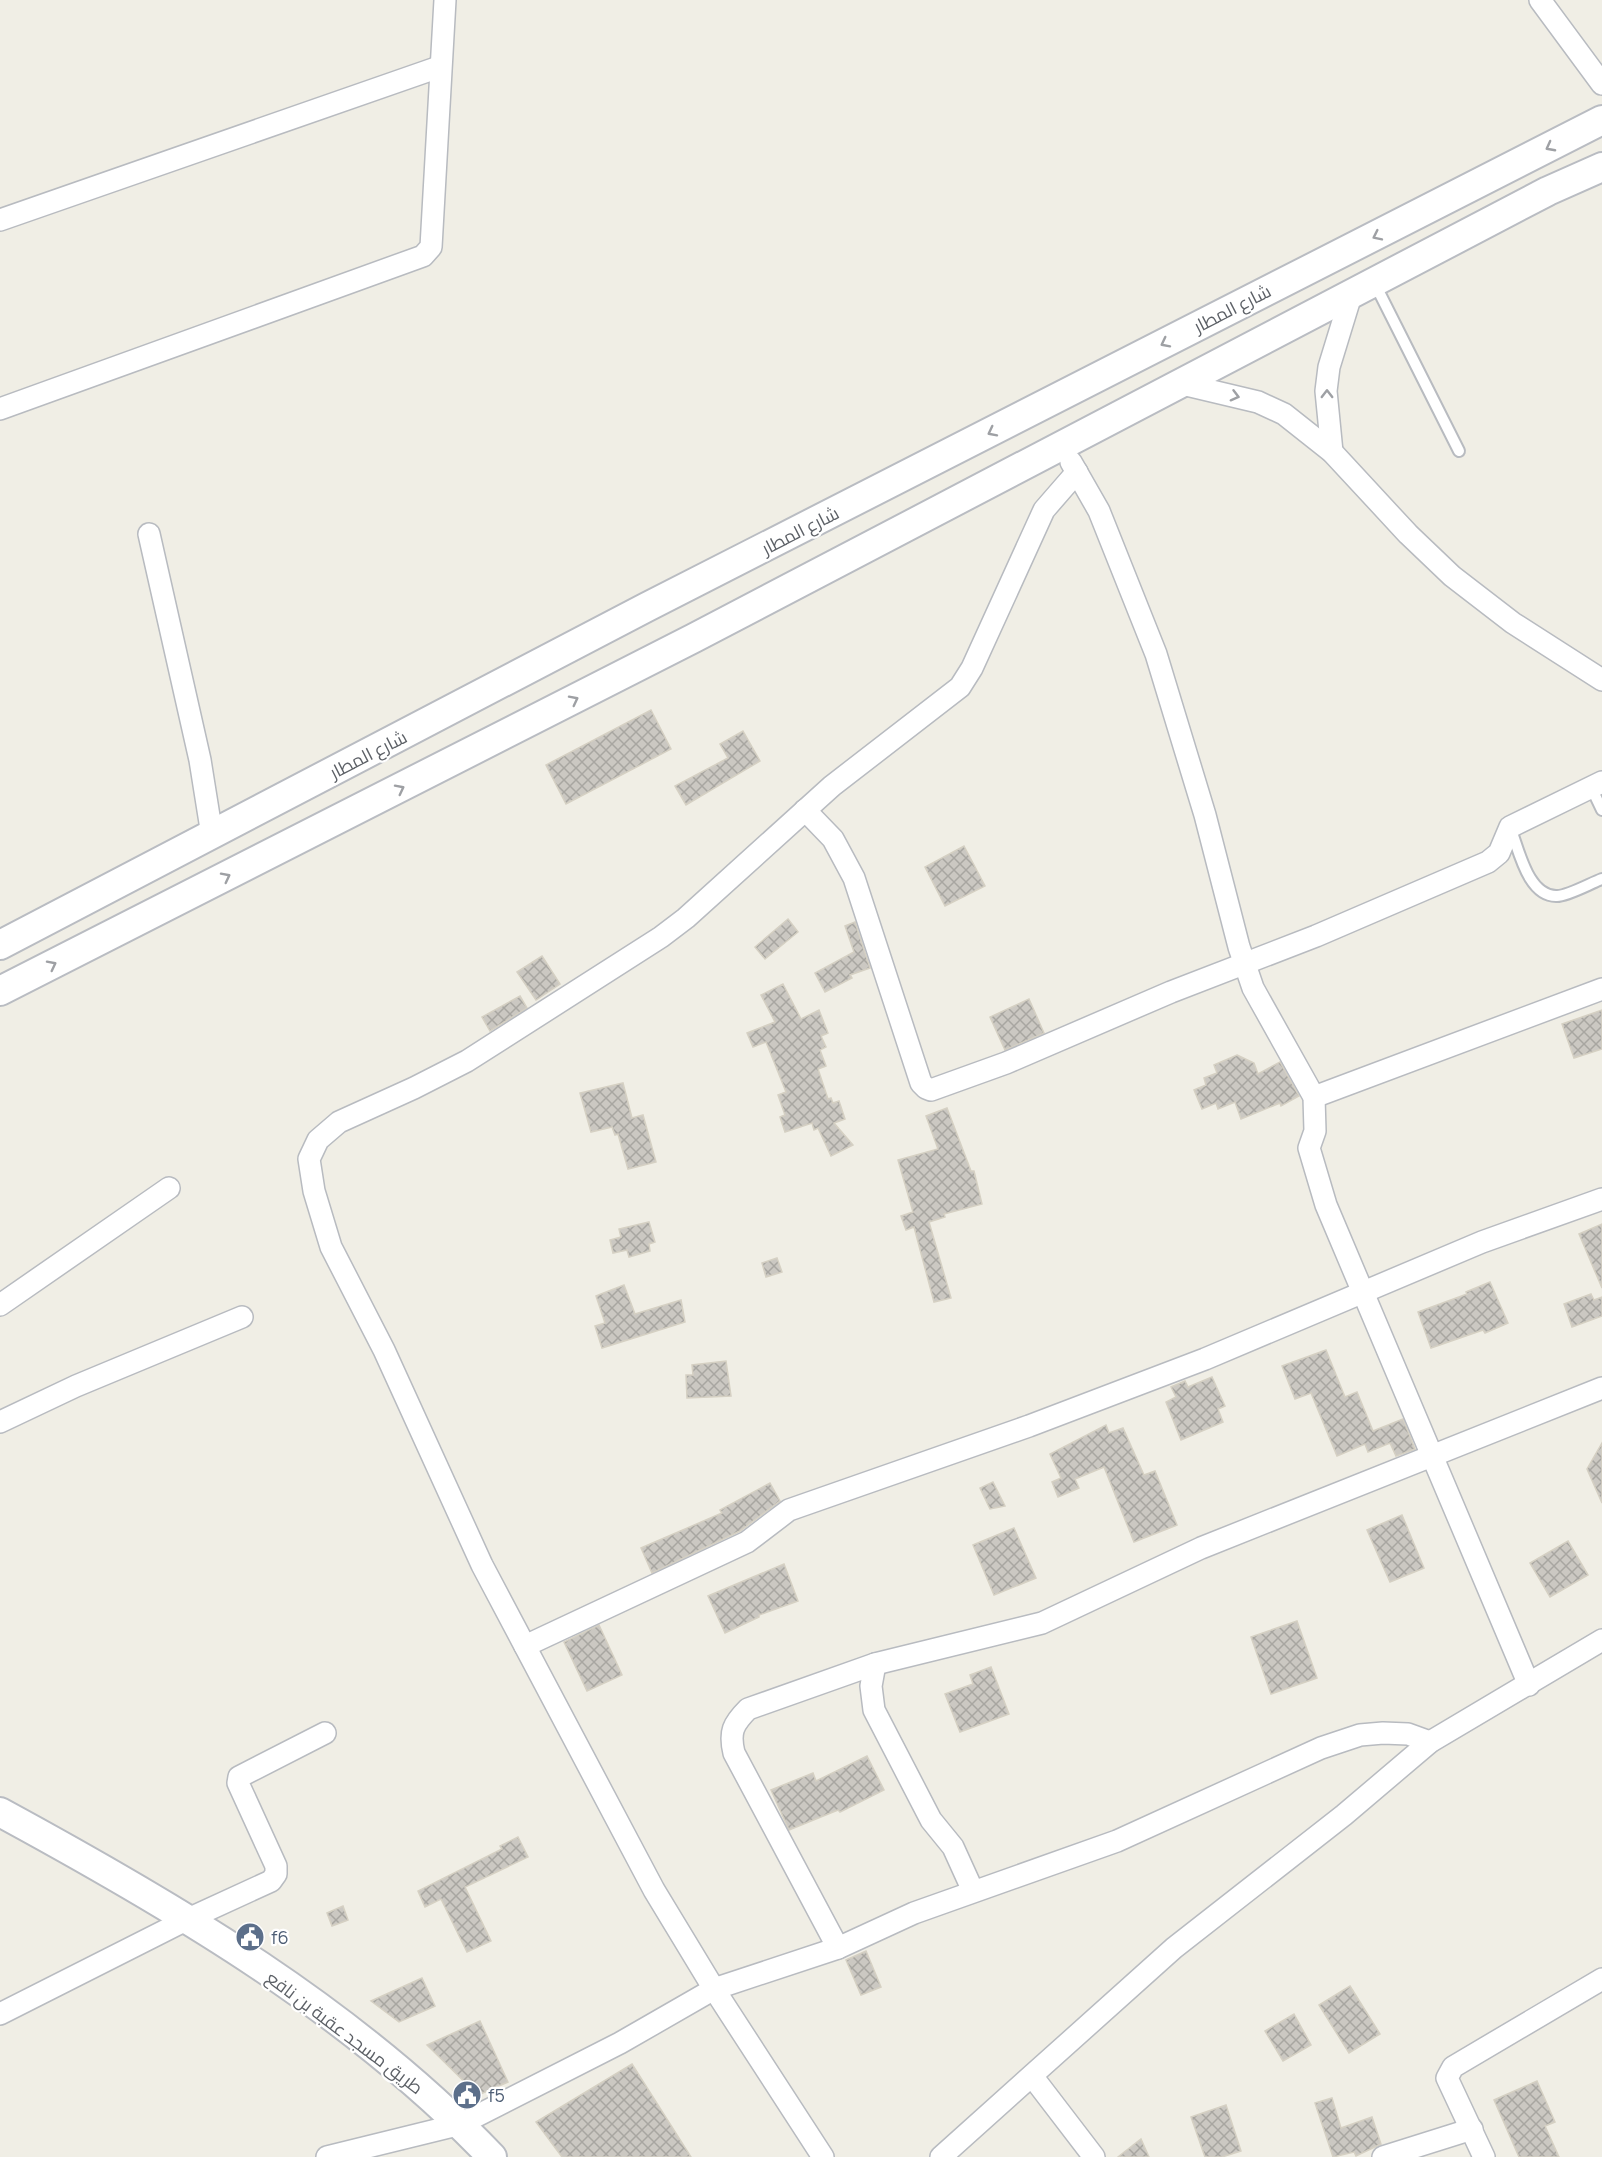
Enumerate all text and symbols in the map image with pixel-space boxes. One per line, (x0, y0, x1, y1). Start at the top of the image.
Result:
one-way arrow (1546, 140, 1556, 151)
one-way arrow (1372, 229, 1383, 241)
street label: شارع المطار (1188, 278, 1275, 339)
one-way arrow (1160, 335, 1171, 347)
one-way arrow (1229, 389, 1240, 401)
one-way arrow (1321, 389, 1333, 398)
one-way arrow (987, 425, 998, 436)
street label: شارع المطار (756, 500, 843, 561)
one-way arrow (567, 696, 578, 707)
street label: شارع المطار (324, 724, 411, 785)
one-way arrow (394, 785, 405, 796)
one-way arrow (220, 873, 231, 885)
one-way arrow (46, 961, 57, 972)
public building icon: f6 (234, 1921, 266, 1953)
place label: f6 (271, 1925, 289, 1949)
street label: طريق مسجد عقبة بن نافع (261, 1965, 428, 2100)
public building icon: f5 (451, 2079, 483, 2111)
place label: f5 (488, 2083, 505, 2107)

